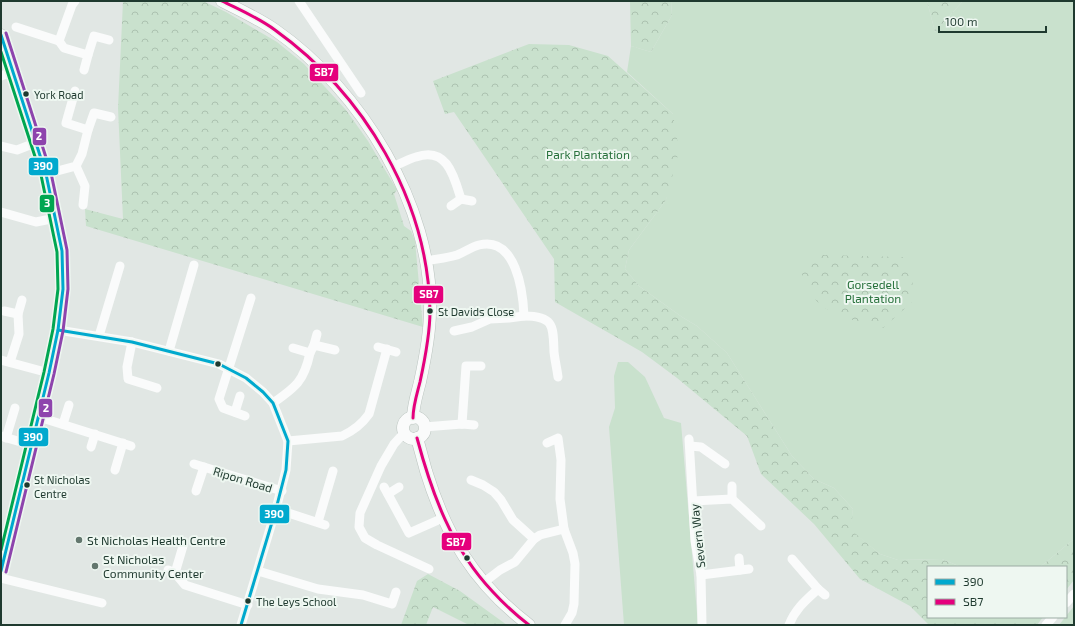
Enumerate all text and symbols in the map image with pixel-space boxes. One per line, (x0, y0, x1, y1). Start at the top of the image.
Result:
scale bar (939, 8, 1046, 34)
text: 100 m (945, 14, 977, 28)
line badge: SB7 (309, 63, 339, 82)
text: SB7 (314, 65, 334, 78)
place label: York Road (34, 88, 83, 101)
marker: York Road (21, 89, 31, 99)
line badge: 2 (32, 127, 47, 146)
text: 2 (36, 129, 42, 142)
park label: Park Plantation (546, 147, 630, 161)
line badge: 390 (28, 157, 59, 176)
text: 390 (33, 159, 53, 172)
line badge: 3 (39, 194, 55, 213)
text: 3 (44, 196, 50, 209)
park label: Gorsedell Plantation (845, 277, 901, 305)
line badge: SB7 (413, 285, 444, 304)
text: SB7 (419, 287, 439, 300)
place label: St Davids Close (438, 305, 514, 318)
marker: St Davids Close (425, 306, 435, 316)
unlabelled marker (213, 359, 223, 369)
line badge: 2 (38, 398, 53, 418)
text: 2 (43, 401, 49, 414)
line badge: 390 (18, 427, 49, 447)
text: 390 (23, 430, 43, 443)
street label: Ripon Road (212, 463, 274, 495)
place label: St Nicholas Centre (34, 473, 91, 500)
marker: St Nicholas Centre (22, 480, 32, 490)
street label: Severn Way (687, 503, 707, 569)
line badge: 390 (259, 504, 290, 524)
text: 390 (264, 507, 284, 520)
line badge: SB7 (441, 532, 472, 551)
place label: St Nicholas Health Centre (87, 533, 226, 547)
marker: St Nicholas Health Centre (74, 535, 84, 545)
text: SB7 (446, 535, 466, 548)
place label: St Nicholas Community Center (103, 552, 204, 580)
unlabelled marker (462, 553, 472, 563)
marker: St Nicholas Community Center (90, 561, 100, 571)
legend (927, 566, 1067, 618)
text: 390 (963, 574, 984, 588)
text: SB7 (963, 594, 983, 608)
place label: The Leys School (256, 595, 337, 608)
marker: The Leys School (243, 596, 253, 606)

